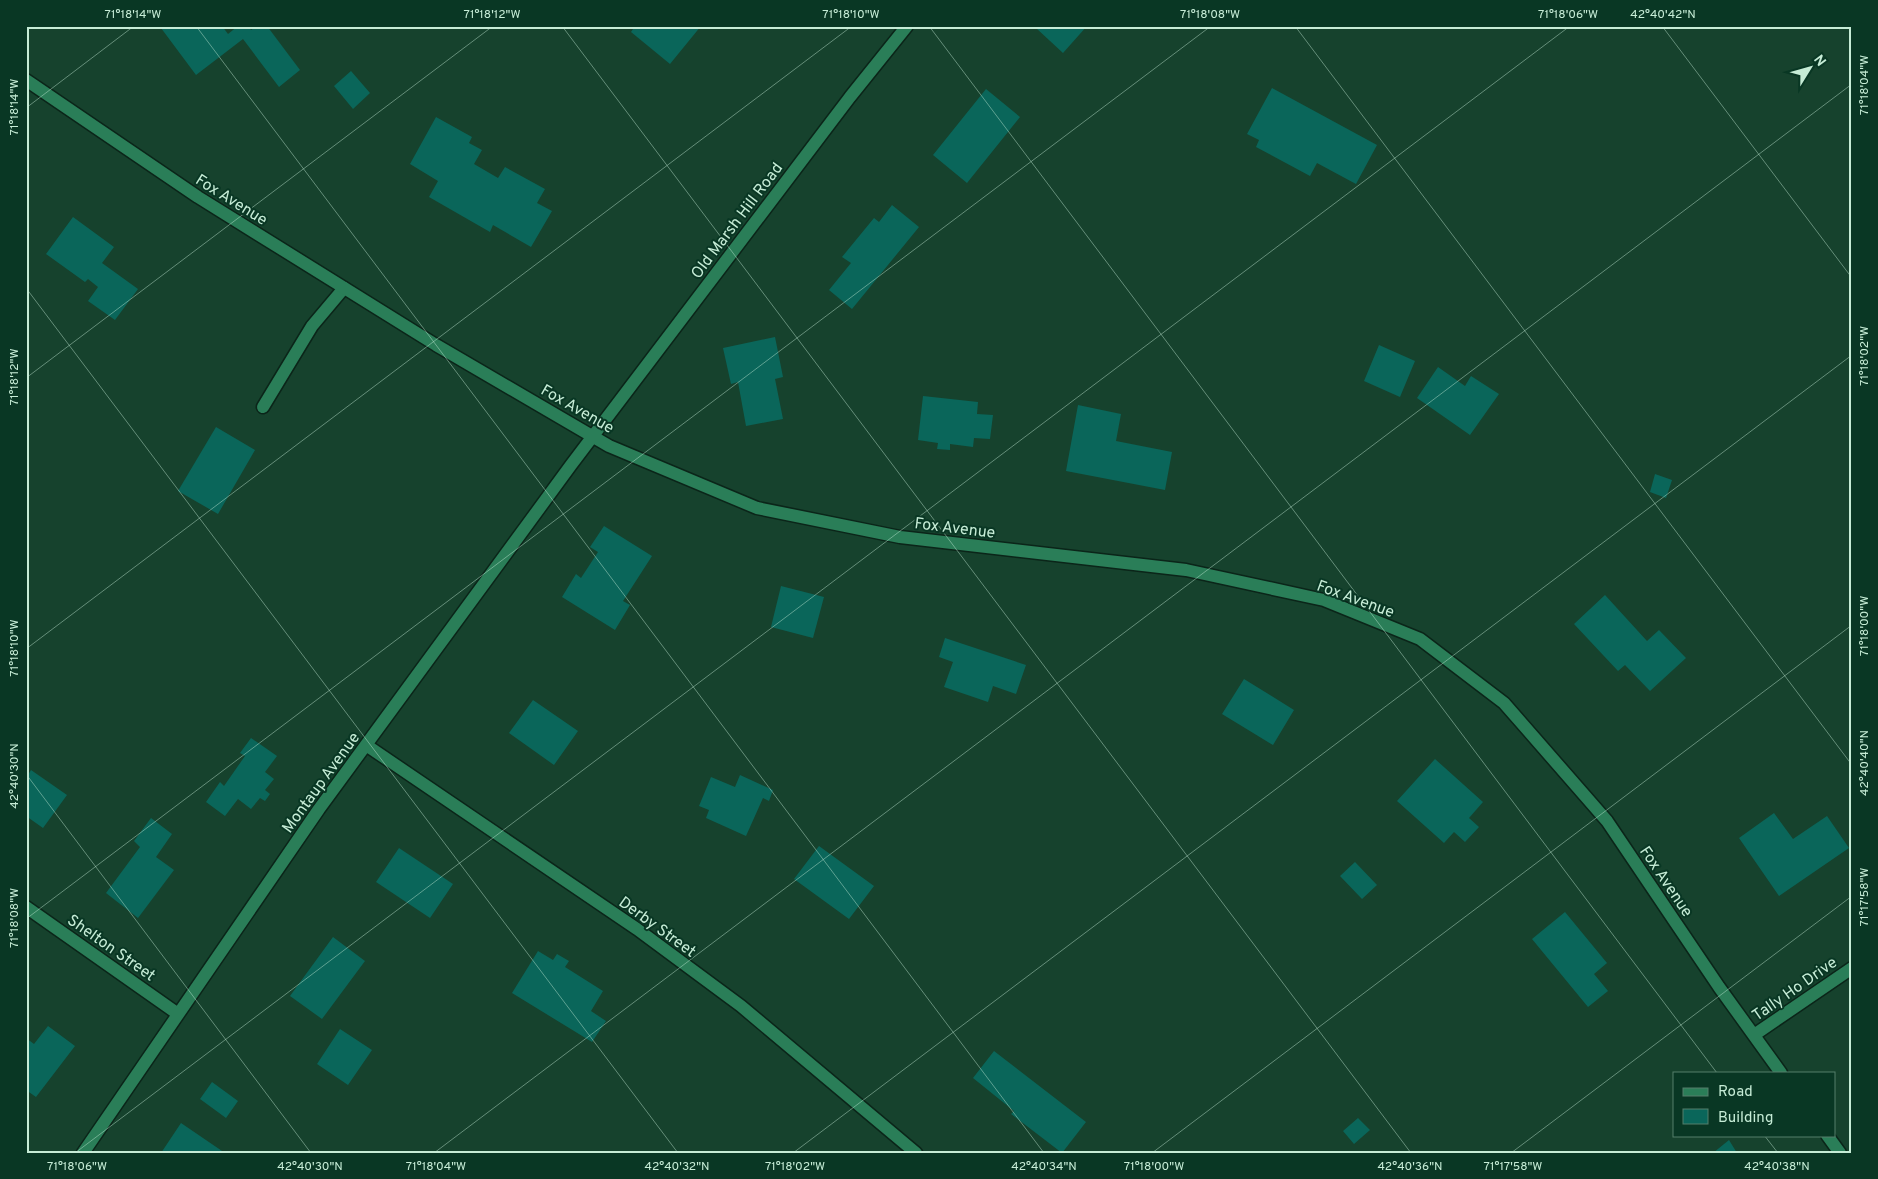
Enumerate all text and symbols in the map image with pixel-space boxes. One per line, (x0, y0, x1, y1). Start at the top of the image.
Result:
text: 71°18'14"W (105, 7, 161, 23)
text: 71°18'12"W (464, 7, 520, 23)
text: 71°18'10"W (822, 7, 880, 23)
text: 71°18'08"W (1180, 7, 1240, 23)
text: 71°18'06"W (1538, 7, 1598, 23)
text: 42°40'42"N (1630, 7, 1696, 23)
north arrow (1786, 42, 1836, 92)
text: N (1809, 52, 1829, 70)
text: 71°18'04"W (1857, 55, 1873, 115)
text: 71°18'14"W (7, 79, 23, 135)
street label: Old Marsh Hill Road (687, 159, 788, 283)
street label: Fox Avenue (191, 171, 271, 231)
text: 71°18'02"W (1857, 326, 1873, 386)
text: 71°18'12"W (7, 349, 23, 405)
street label: Fox Avenue (537, 381, 617, 439)
street label: Fox Avenue (913, 514, 996, 544)
street label: Fox Avenue (1314, 577, 1397, 623)
text: 71°18'00"W (1857, 596, 1873, 656)
text: 71°18'10"W (7, 619, 23, 677)
street label: Montaup Avenue (278, 729, 365, 837)
text: 42°40'40"N (1857, 730, 1873, 796)
text: 42°40'30"N (7, 743, 23, 809)
street label: Fox Avenue (1634, 843, 1696, 921)
text: 71°17'58"W (1857, 868, 1873, 926)
text: 71°18'08"W (7, 888, 23, 948)
street label: Derby Street (614, 893, 699, 962)
street label: Shelton Street (63, 911, 159, 986)
street label: Tally Ho Drive (1749, 953, 1841, 1026)
legend (1673, 1072, 1836, 1136)
text: Road (1718, 1083, 1753, 1102)
text: Building (1718, 1109, 1773, 1128)
text: 71°18'06"W (47, 1159, 107, 1175)
text: 42°40'30"N (277, 1159, 343, 1175)
text: 71°18'04"W (406, 1159, 466, 1175)
text: 42°40'32"N (644, 1159, 710, 1175)
text: 71°18'02"W (765, 1159, 825, 1175)
text: 42°40'34"N (1011, 1159, 1077, 1175)
text: 71°18'00"W (1124, 1159, 1184, 1175)
text: 42°40'36"N (1377, 1159, 1443, 1175)
text: 71°17'58"W (1484, 1159, 1542, 1175)
text: 42°40'38"N (1744, 1159, 1810, 1175)

